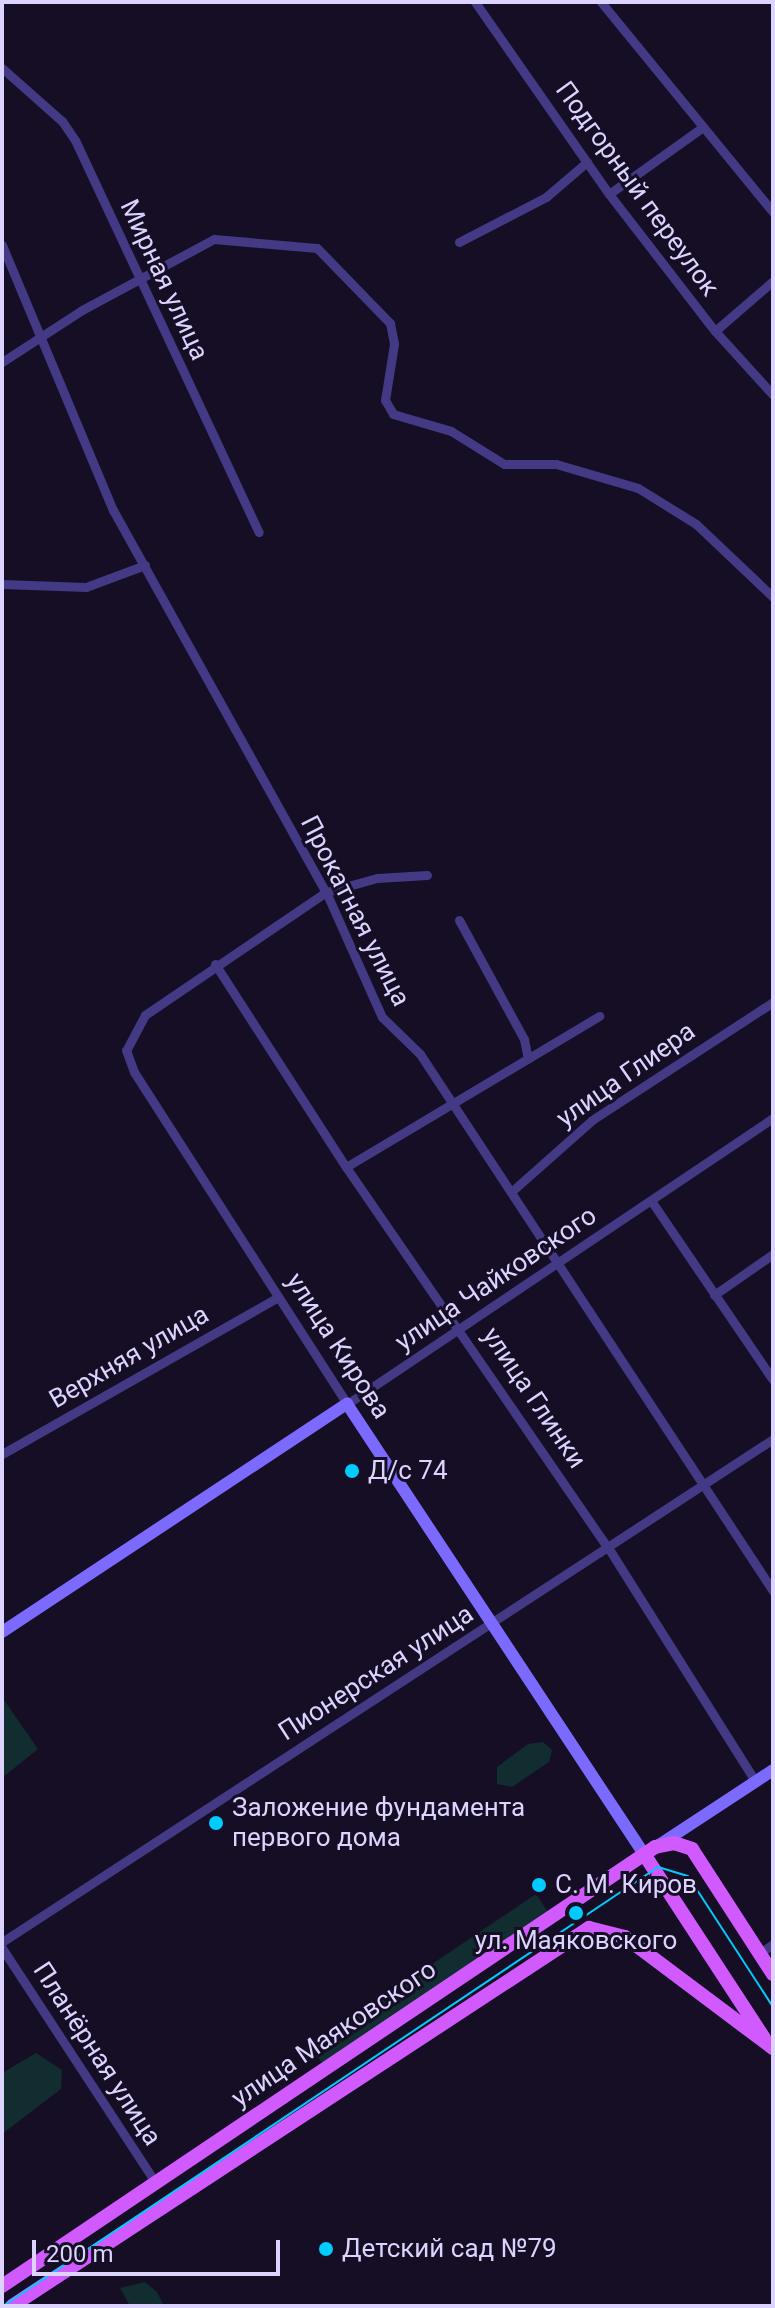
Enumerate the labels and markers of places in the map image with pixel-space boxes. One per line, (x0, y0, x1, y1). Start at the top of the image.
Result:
place label: Д/с 74 (368, 1455, 448, 1487)
marker: Д/с 74 (343, 1462, 361, 1480)
place label: Заложение фундамента первого дома (232, 1792, 525, 1854)
marker: Заложение фундамента первого дома (207, 1814, 225, 1832)
place label: С. М. Киров (555, 1869, 697, 1901)
marker: С. М. Киров (530, 1876, 548, 1894)
marker: ул. Маяковского (567, 1904, 585, 1922)
place label: ул. Маяковского (475, 1925, 677, 1957)
place label: Детский сад №79 (342, 2233, 557, 2265)
marker: Детский сад №79 (317, 2240, 335, 2258)

